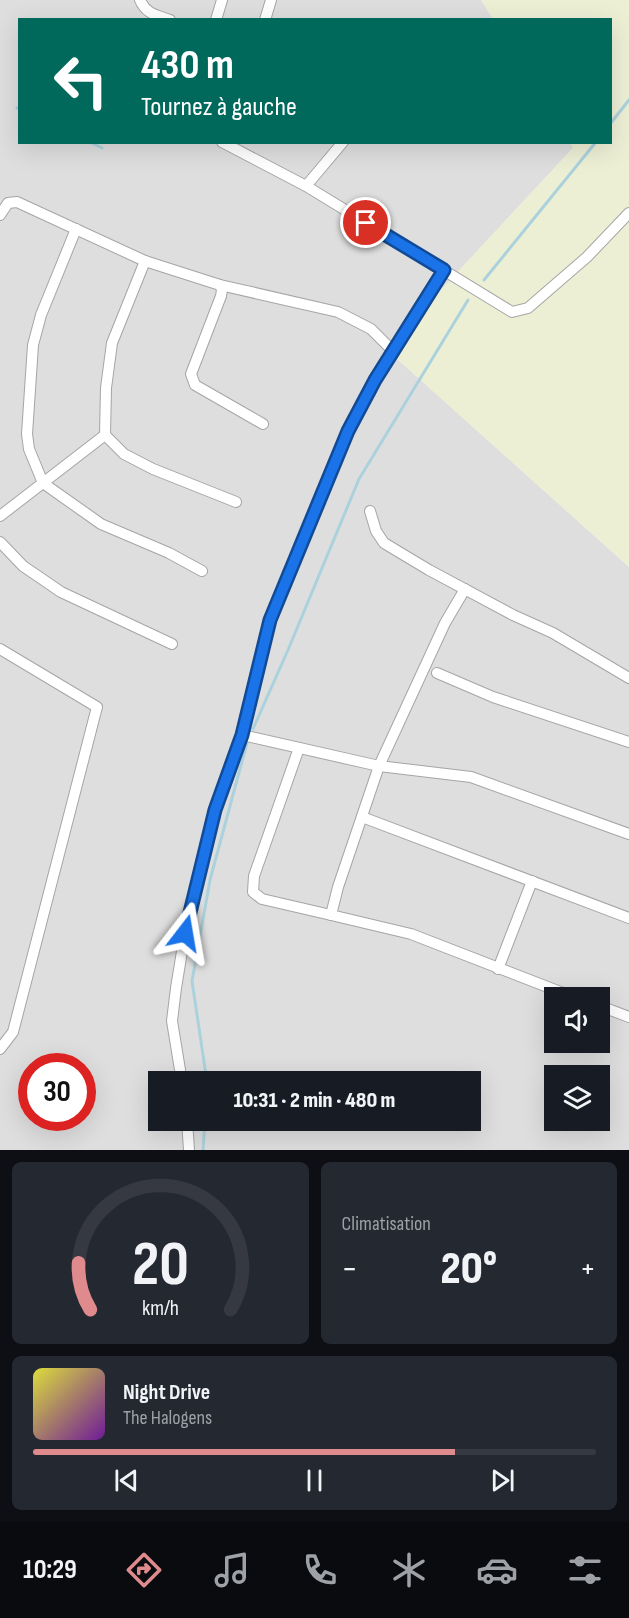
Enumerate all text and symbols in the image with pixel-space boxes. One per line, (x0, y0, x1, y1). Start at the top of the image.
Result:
text: 430 m (141, 40, 234, 91)
icon: left (42, 42, 120, 120)
text: Tournez à gauche (141, 91, 297, 123)
pin (340, 197, 391, 248)
icon: arrive (349, 206, 382, 239)
position arrow (153, 901, 217, 965)
map controls (544, 987, 610, 1131)
button: sound (544, 987, 610, 1053)
speed limit sign: 30 (18, 1053, 96, 1131)
button: layers (544, 1065, 610, 1131)
text: 10:31 · 2 min · 480 m (234, 1087, 395, 1114)
text: Climatisation (342, 1212, 431, 1236)
text: 20 (132, 1228, 189, 1303)
text: 20° (440, 1242, 497, 1297)
text: − (342, 1249, 358, 1289)
text: + (580, 1249, 596, 1289)
text: km/h (142, 1296, 179, 1321)
text: Night Drive (123, 1379, 210, 1406)
text: The Halogens (123, 1406, 212, 1430)
icon: previous (110, 1464, 143, 1497)
icon: pause (298, 1464, 331, 1497)
icon: next (486, 1464, 519, 1497)
icon: directions (123, 1549, 165, 1591)
icon: music (211, 1549, 253, 1591)
icon: phone (299, 1549, 341, 1591)
icon: climate (388, 1549, 430, 1591)
icon: car (476, 1549, 518, 1591)
icon: filters (564, 1549, 606, 1591)
text: 10:29 (23, 1554, 77, 1586)

